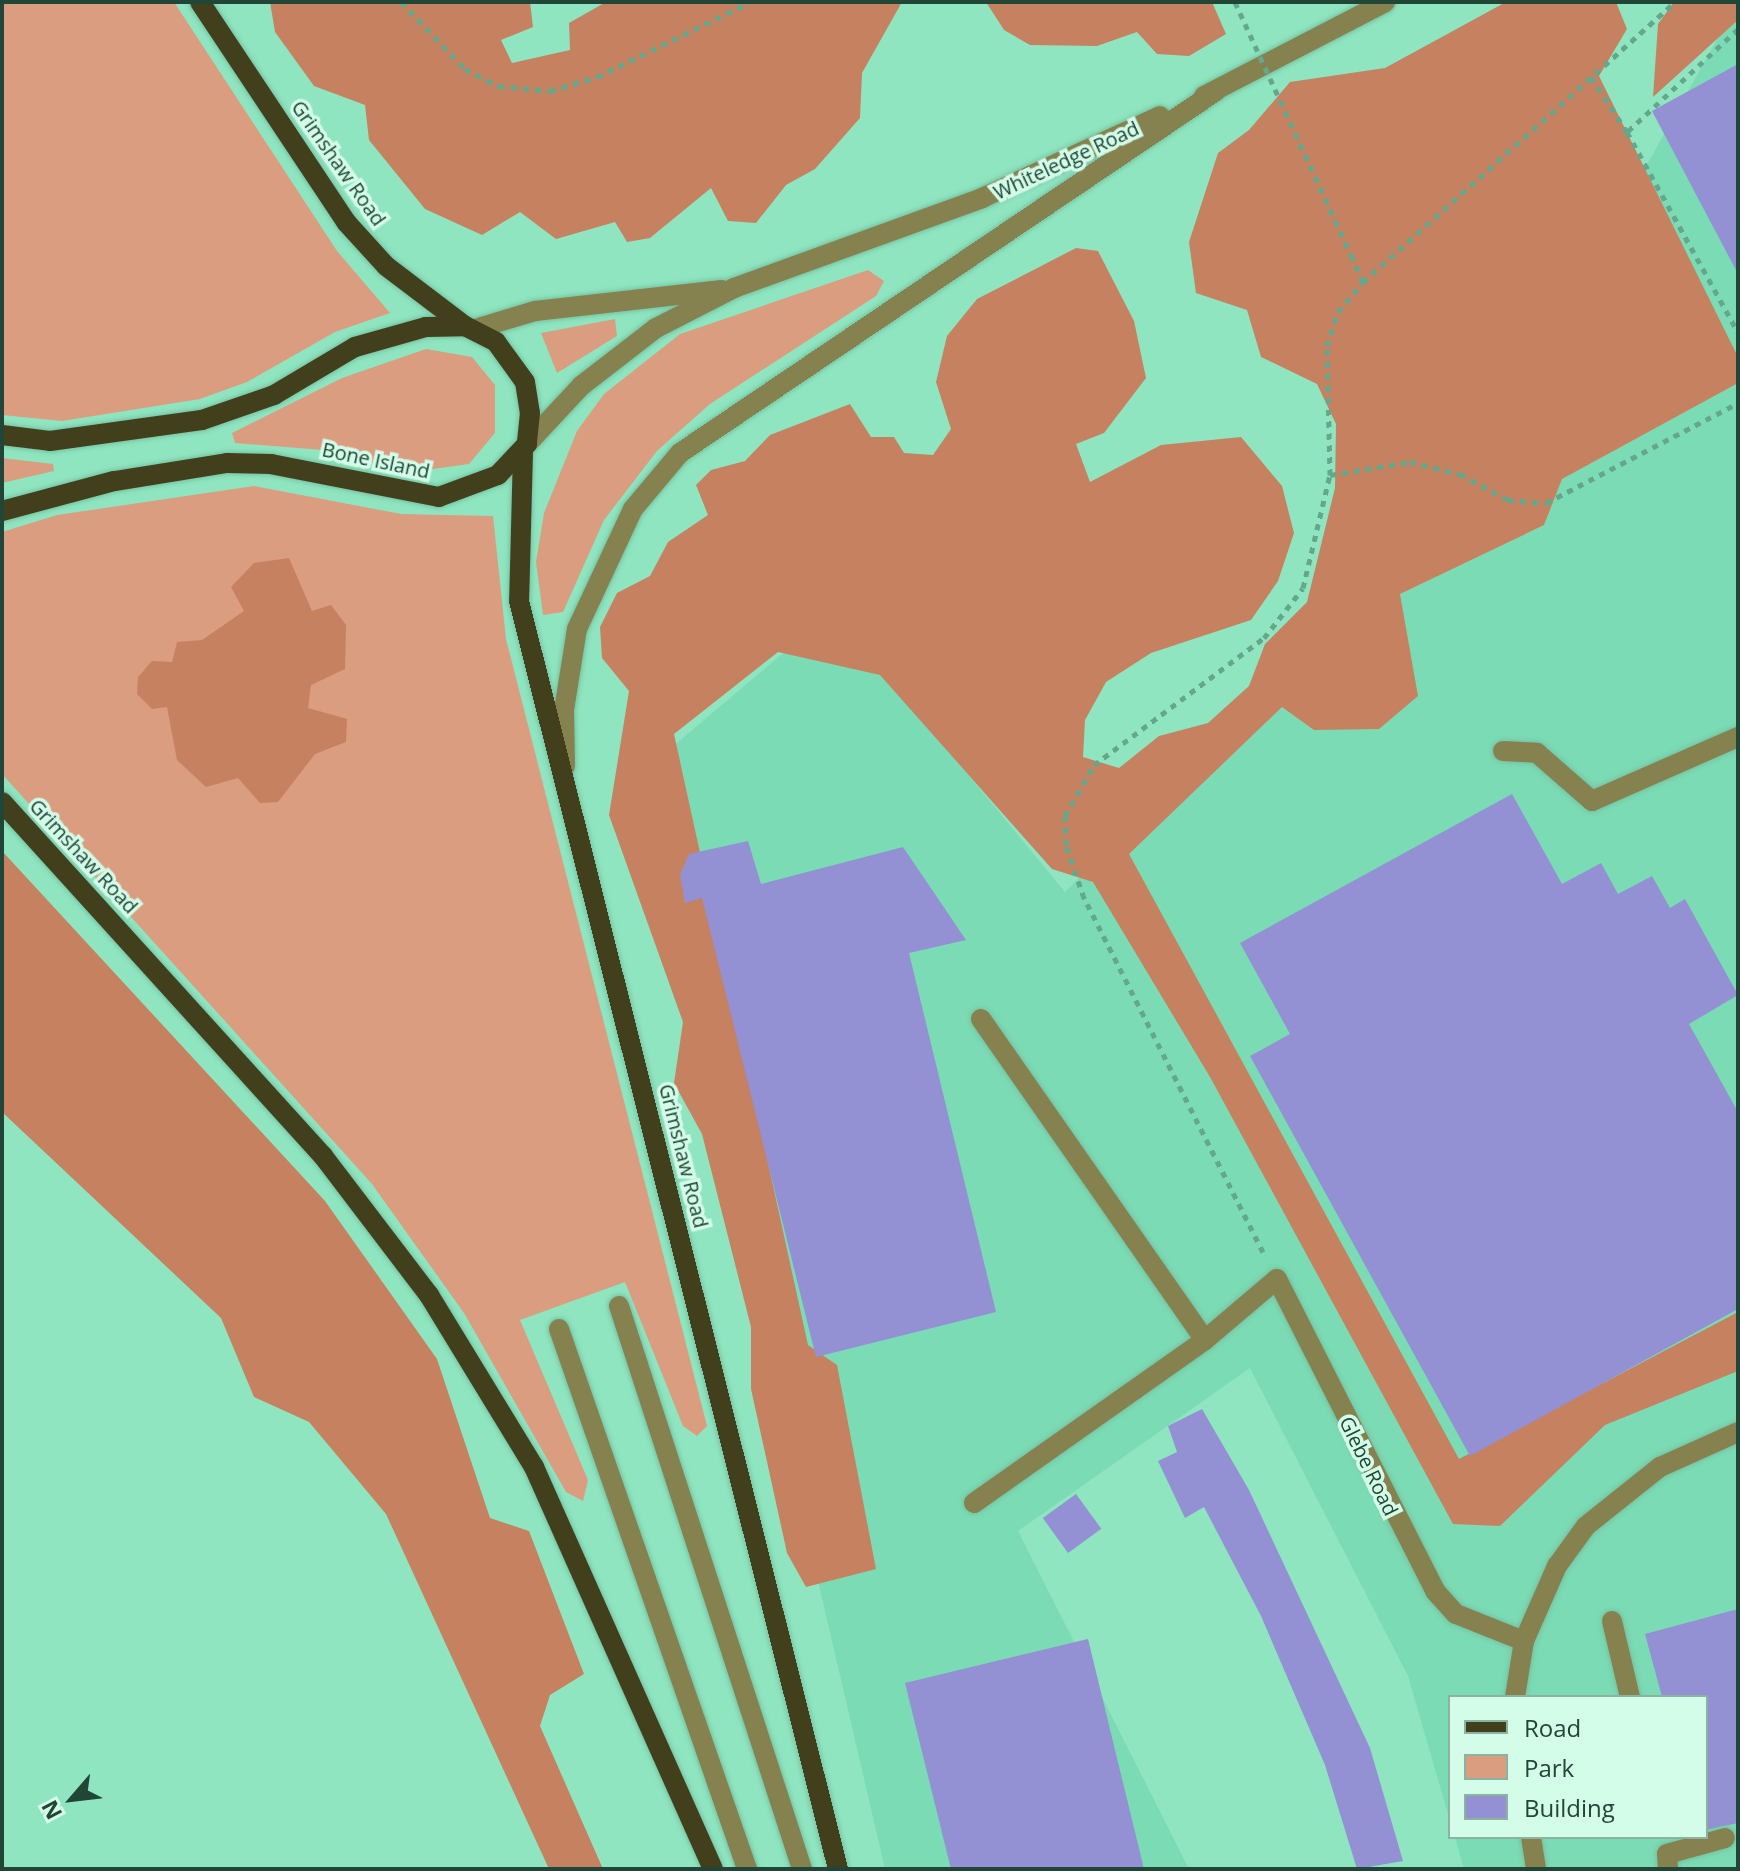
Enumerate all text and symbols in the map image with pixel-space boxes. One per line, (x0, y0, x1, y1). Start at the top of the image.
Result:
street label: Grimshaw Road (287, 96, 391, 230)
street label: Whiteledge Road (989, 116, 1143, 204)
street label: Bone Island (320, 437, 432, 483)
street label: Grimshaw Road (25, 794, 143, 918)
street label: Grimshaw Road (655, 1081, 713, 1231)
street label: Glebe Road (1335, 1413, 1403, 1519)
legend (1448, 1695, 1708, 1839)
text: Road (1524, 1711, 1581, 1744)
text: Park (1524, 1751, 1574, 1784)
north arrow (32, 1759, 112, 1839)
text: Building (1524, 1791, 1615, 1824)
text: N (33, 1795, 68, 1825)

